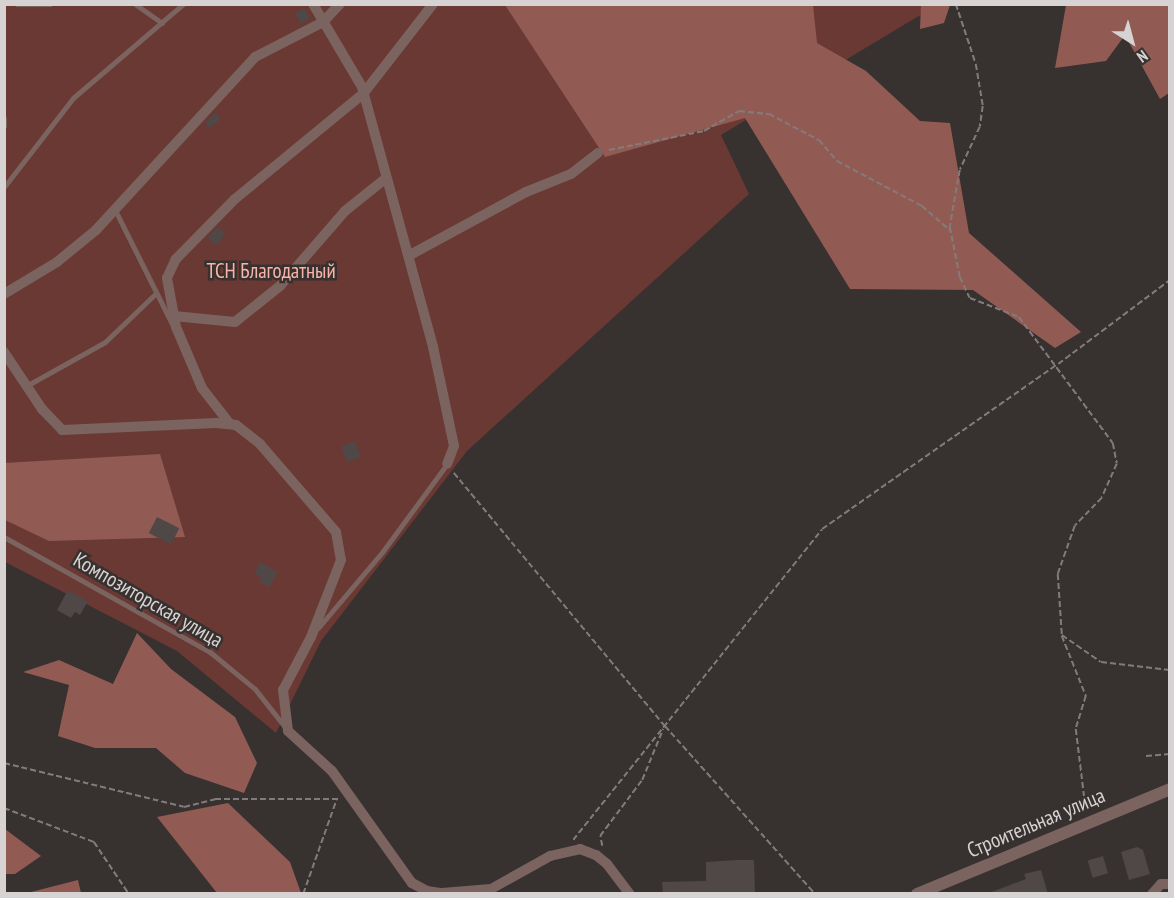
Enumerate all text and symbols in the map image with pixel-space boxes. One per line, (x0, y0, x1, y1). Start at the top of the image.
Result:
north arrow (1102, 12, 1162, 72)
text: N (1133, 46, 1152, 67)
park label: ТСН Благодатный (206, 258, 336, 284)
street label: Композиторская улица (69, 547, 227, 653)
street label: Строительная улица (963, 783, 1109, 863)

